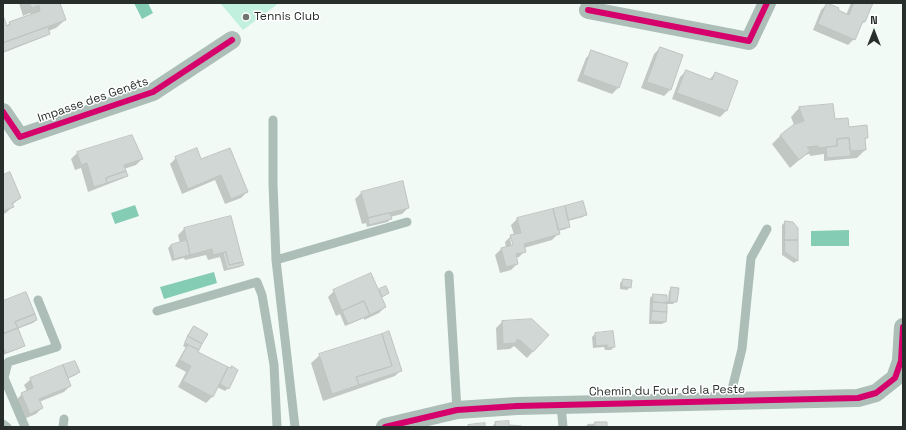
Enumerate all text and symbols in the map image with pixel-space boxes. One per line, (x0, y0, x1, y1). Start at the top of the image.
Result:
place label: Tennis Club (254, 10, 320, 24)
marker: Tennis Club (241, 12, 251, 22)
north arrow (854, 12, 894, 52)
text: N (870, 13, 878, 27)
street label: Impasse des Genêts (36, 74, 150, 126)
street label: Chemin du Four de la Peste (589, 382, 745, 400)

